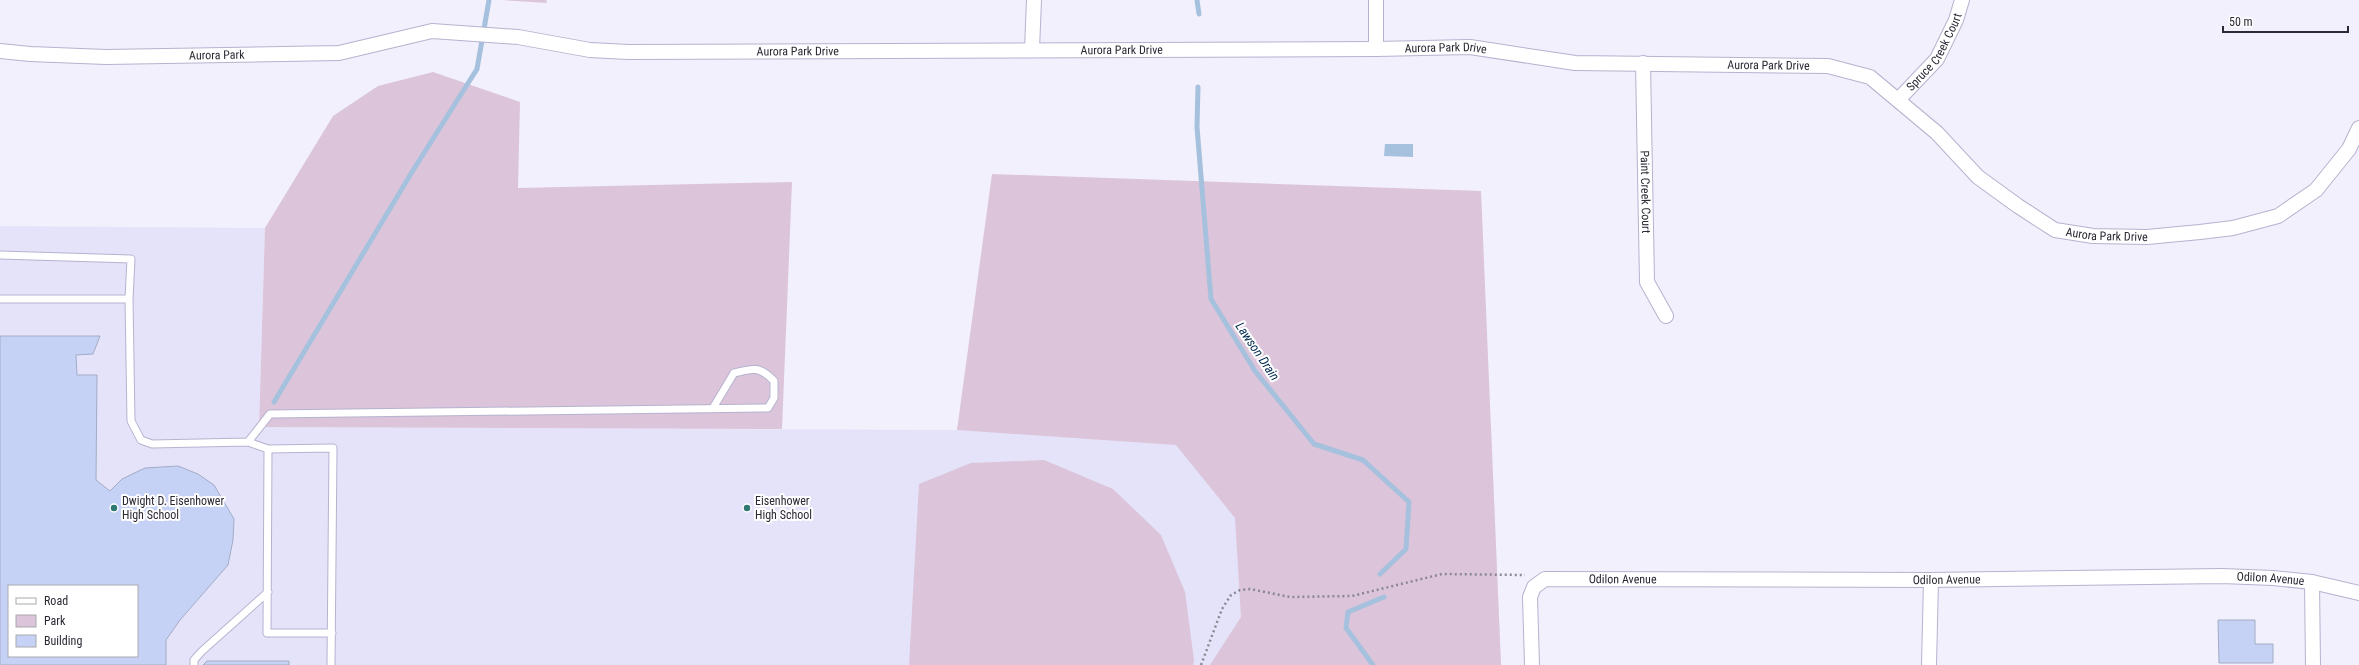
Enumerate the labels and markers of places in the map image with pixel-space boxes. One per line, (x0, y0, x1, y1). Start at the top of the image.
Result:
place label: Dwight D. Eisenhower High School (122, 494, 224, 522)
place label: Eisenhower High School (755, 494, 812, 522)
marker: Dwight D. Eisenhower High School (109, 503, 119, 513)
marker: Eisenhower High School (742, 503, 752, 513)

